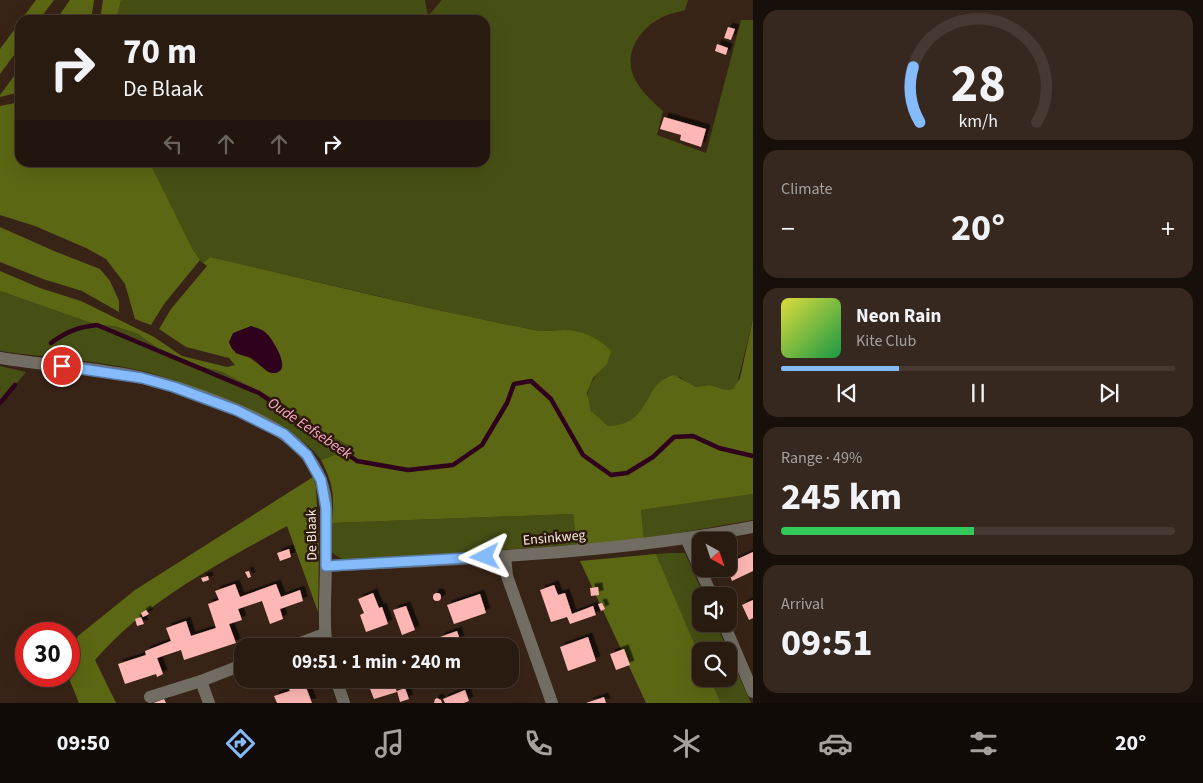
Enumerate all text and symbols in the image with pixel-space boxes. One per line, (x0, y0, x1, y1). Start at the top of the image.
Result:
text: 70 m (123, 27, 197, 77)
icon: right (40, 35, 105, 100)
text: 28 (951, 48, 1005, 122)
text: De Blaak (123, 73, 203, 105)
text: km/h (958, 109, 998, 134)
icon: left (159, 130, 187, 158)
icon: ahead (212, 130, 240, 158)
icon: ahead (265, 130, 293, 158)
icon: right (318, 130, 346, 158)
text: Climate (781, 178, 832, 200)
text: 20° (951, 201, 1005, 255)
text: − (781, 209, 795, 249)
text: + (1161, 209, 1175, 249)
text: Neon Rain (856, 303, 941, 330)
text: Kite Club (856, 330, 916, 352)
pin (41, 345, 83, 387)
icon: arrive (48, 352, 76, 380)
icon: previous (833, 379, 861, 407)
icon: pause (964, 379, 992, 407)
icon: next (1095, 379, 1123, 407)
water label: Oude Eefsebeek (264, 392, 357, 465)
text: Range · 49% (781, 447, 862, 469)
text: 245 km (781, 470, 902, 524)
street label: De Blaak (302, 509, 322, 561)
street label: Ensinkweg (522, 525, 586, 551)
position arrow (458, 530, 510, 582)
north arrow (692, 532, 738, 578)
map controls (692, 532, 737, 687)
button: sound (692, 587, 737, 632)
text: Arrival (781, 593, 824, 615)
text: 09:51 (781, 616, 873, 670)
speed limit sign: 30 (15, 622, 80, 687)
button: search (692, 642, 737, 687)
text: 09:51 · 1 min · 240 m (292, 649, 461, 676)
icon: directions (223, 726, 258, 761)
icon: music (372, 726, 407, 761)
icon: phone (521, 726, 556, 761)
icon: climate (669, 726, 704, 761)
icon: car (818, 726, 853, 761)
icon: filters (966, 726, 1001, 761)
text: 09:50 (57, 727, 110, 759)
text: 20° (1115, 727, 1146, 759)

